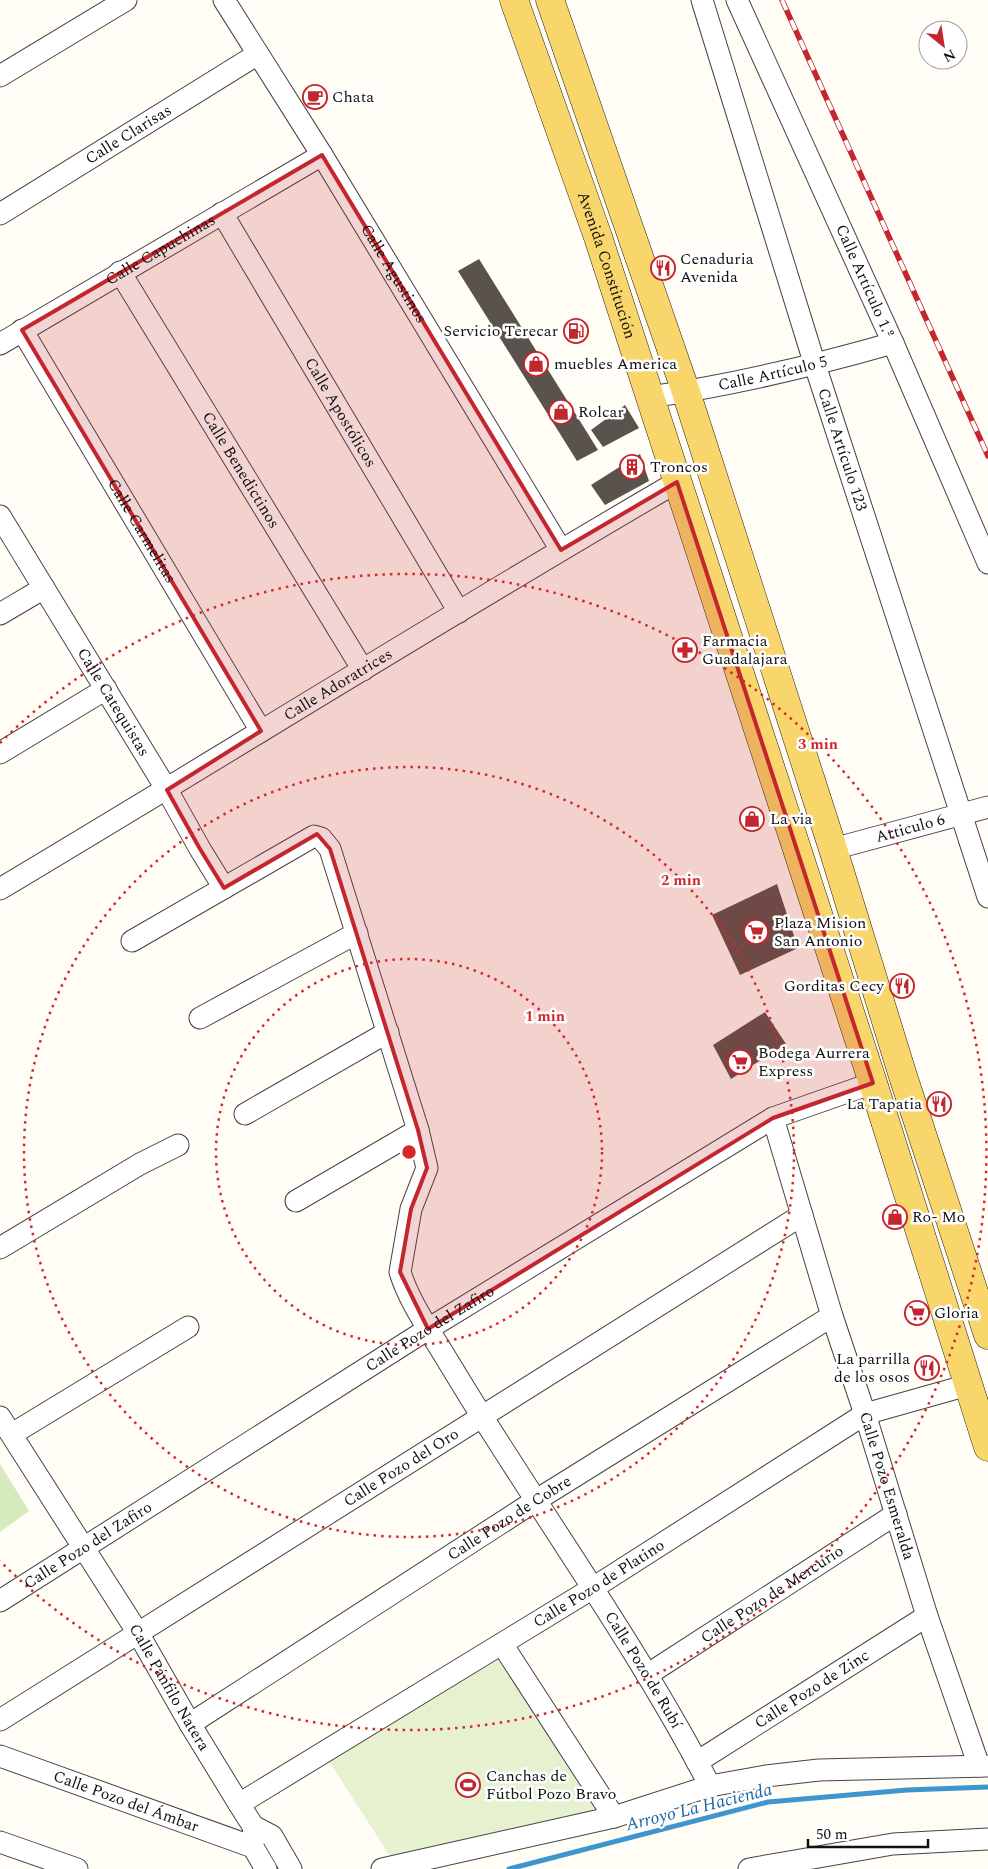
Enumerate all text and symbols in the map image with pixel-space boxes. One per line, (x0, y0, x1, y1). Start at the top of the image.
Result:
north arrow (918, 20, 968, 70)
text: N (939, 44, 959, 68)
cafe icon: Chata (302, 84, 328, 110)
place label: Chata (332, 85, 374, 109)
street label: Calle Clarisas (80, 98, 176, 170)
street label: Avenida Constitución (571, 188, 642, 342)
street label: Calle Capuchinas (101, 208, 220, 292)
street label: Calle Agustinos (354, 219, 433, 328)
street label: Calle Artículo 1.º (829, 220, 901, 342)
place label: Cenaduria Avenida (680, 247, 754, 289)
restaurant icon: Cenaduria Avenida (650, 255, 676, 281)
fuel station icon: Servicio Terecar (563, 318, 589, 344)
place label: Servicio Terecar (443, 319, 558, 343)
street label: Calle Artículo 5 (716, 349, 830, 397)
shop icon: muebles America (523, 351, 549, 377)
place label: muebles America (554, 352, 677, 376)
street label: Calle Apostólicos (298, 353, 383, 472)
street label: Calle Artículo 123 (811, 385, 874, 514)
shop icon: Rolcar (548, 399, 574, 425)
place label: Rolcar (578, 400, 624, 424)
street label: Calle Benedictinos (196, 407, 286, 533)
building icon: Troncos (619, 454, 645, 480)
place label: Troncos (650, 455, 708, 479)
street label: Calle Carmelitas (101, 474, 182, 588)
place label: Farmacia Guadalajara (702, 629, 788, 671)
pharmacy icon: Farmacia Guadalajara (672, 637, 698, 663)
street label: Calle Adoratrices (279, 642, 397, 727)
street label: Calle Catequistas (71, 643, 156, 761)
text: 3 min (798, 733, 838, 756)
shop icon: La via (739, 806, 765, 832)
place label: La via (770, 807, 813, 831)
street label: Articulo 6 (873, 807, 948, 849)
text: 2 min (661, 869, 701, 892)
place label: Plaza Mision San Antonio (774, 911, 866, 953)
supermarket icon: Plaza Mision San Antonio (743, 919, 769, 945)
restaurant icon: Gorditas Cecy (889, 973, 915, 999)
place label: Gorditas Cecy (784, 974, 885, 998)
text: 1 min (525, 1005, 565, 1028)
place label: Bodega Aurrera Express (758, 1041, 870, 1083)
supermarket icon: Bodega Aurrera Express (727, 1049, 753, 1075)
restaurant icon: La Tapatia (926, 1091, 952, 1117)
place label: La Tapatia (847, 1092, 922, 1116)
centre of rings (400, 1143, 418, 1161)
shop icon: Ro- Mo (882, 1204, 908, 1230)
place label: Ro- Mo (912, 1205, 965, 1229)
street label: Calle Pozo del Zafiro (361, 1279, 499, 1378)
supermarket icon: Gloria (904, 1300, 930, 1326)
place label: Gloria (934, 1301, 979, 1325)
place label: La parrilla de los osos (834, 1347, 910, 1389)
restaurant icon: La parrilla de los osos (914, 1355, 940, 1381)
street label: Calle Pozo Esmeralda (853, 1409, 921, 1563)
street label: Calle Pozo del Oro (339, 1422, 464, 1513)
street label: Calle Pozo de Cobre (443, 1469, 576, 1567)
street label: Calle Pozo del Zafiro (19, 1495, 157, 1595)
street label: Calle Pozo de Platino (528, 1533, 669, 1634)
street label: Calle Pozo de Mercurio (696, 1539, 848, 1649)
street label: Calle Pozo de Rubí (599, 1607, 689, 1734)
street label: Calle Pánfilo Natera (123, 1619, 216, 1756)
street label: Calle Pozo de Zinc (750, 1644, 874, 1735)
street label: Calle Pozo del Ámbar (50, 1764, 202, 1839)
place label: Canchas de Fútbol Pozo Bravo (486, 1764, 616, 1806)
sports icon: Canchas de Fútbol Pozo Bravo (455, 1772, 481, 1798)
water label: Arroyo La Hacienda (622, 1776, 775, 1838)
scale bar (808, 1816, 928, 1848)
text: 50 m (816, 1823, 848, 1846)

